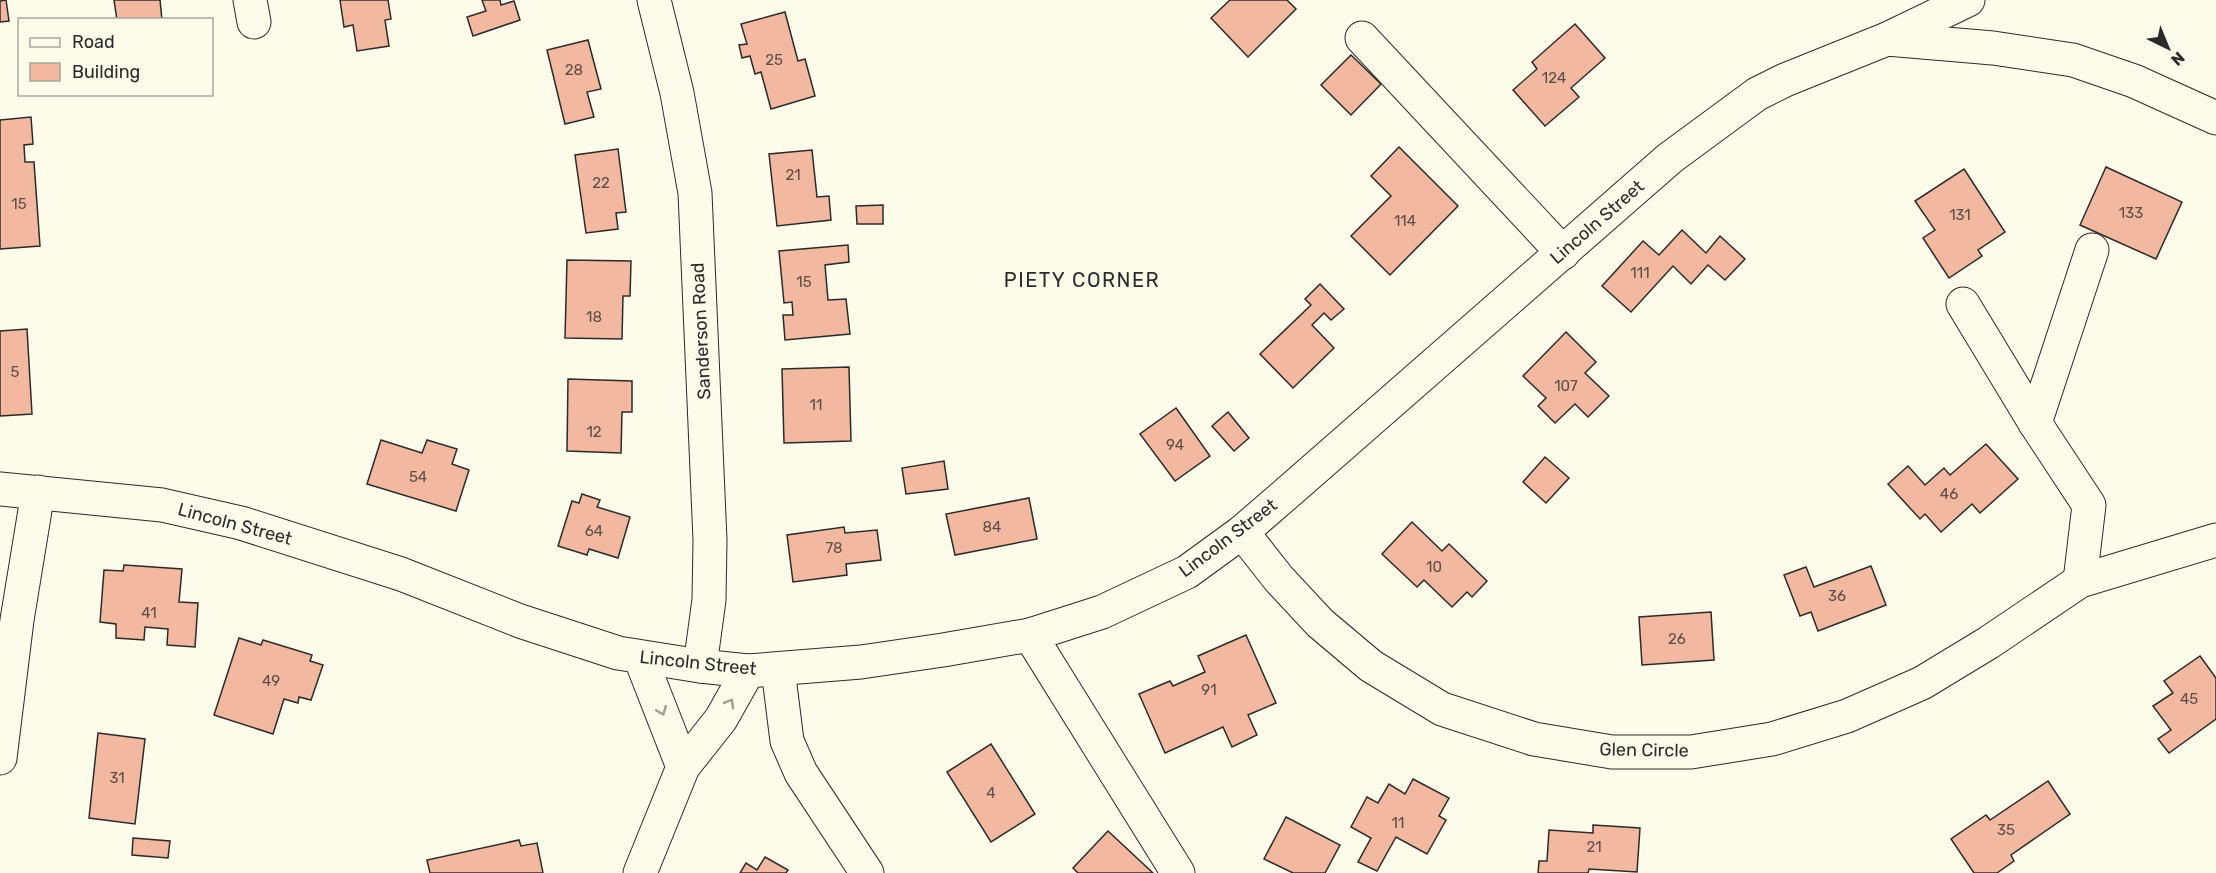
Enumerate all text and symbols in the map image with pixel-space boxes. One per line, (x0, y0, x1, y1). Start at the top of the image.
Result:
legend (18, 18, 213, 96)
north arrow (2138, 18, 2198, 78)
text: Road (72, 31, 115, 53)
text: N (2167, 48, 2189, 69)
house number: 25 (765, 51, 783, 69)
text: Building (72, 61, 140, 83)
house number: 28 (565, 61, 583, 79)
house number: 124 (1542, 69, 1566, 87)
house number: 21 (785, 166, 801, 184)
house number: 22 (592, 174, 610, 192)
street label: Lincoln Street (1545, 175, 1649, 269)
house number: 15 (11, 195, 27, 213)
house number: 133 (2119, 204, 2143, 222)
house number: 131 (1949, 206, 1971, 224)
house number: 114 (1394, 212, 1416, 230)
street label: Sanderson Road (686, 262, 716, 400)
house number: 111 (1630, 264, 1650, 282)
district label: PIETY CORNER (1004, 268, 1160, 292)
house number: 15 (796, 273, 812, 291)
house number: 18 (586, 308, 602, 326)
house number: 5 (11, 363, 20, 381)
house number: 107 (1554, 377, 1578, 395)
house number: 11 (810, 396, 822, 414)
house number: 12 (586, 423, 602, 441)
house number: 94 (1166, 436, 1184, 454)
house number: 54 (409, 468, 427, 486)
house number: 46 (1940, 485, 1958, 503)
street label: Lincoln Street (1174, 494, 1282, 582)
street label: Lincoln Street (175, 498, 295, 550)
house number: 84 (983, 518, 1001, 536)
house number: 64 (585, 522, 603, 540)
house number: 78 (825, 539, 843, 557)
house number: 10 (1426, 558, 1442, 576)
house number: 36 (1828, 587, 1846, 605)
house number: 41 (141, 604, 157, 622)
house number: 26 (1668, 630, 1686, 648)
street label: Lincoln Street (638, 646, 758, 680)
house number: 49 (262, 672, 280, 690)
house number: 91 (1201, 681, 1217, 699)
house number: 45 (2180, 690, 2198, 708)
one-way arrow (722, 699, 734, 709)
one-way arrow (655, 705, 667, 716)
street label: Glen Circle (1599, 738, 1689, 762)
house number: 31 (109, 769, 125, 787)
house number: 4 (986, 784, 996, 802)
house number: 11 (1392, 814, 1404, 832)
house number: 35 (1997, 821, 2015, 839)
house number: 21 (1586, 838, 1602, 856)

